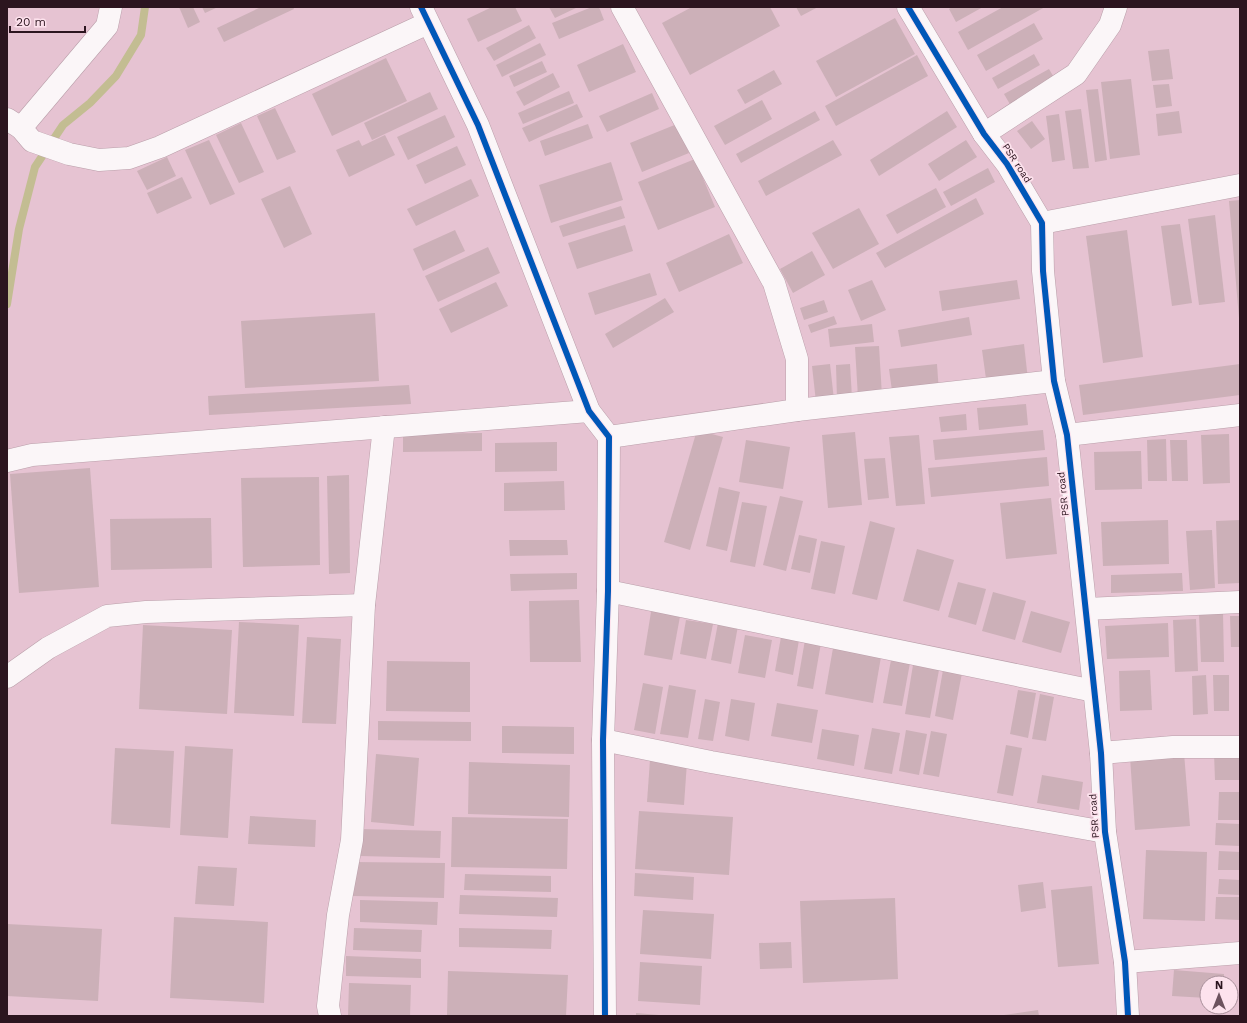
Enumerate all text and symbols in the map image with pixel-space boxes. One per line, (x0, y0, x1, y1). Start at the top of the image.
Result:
scale bar (10, 8, 85, 34)
text: 20 m (16, 15, 46, 29)
street label: PSR road (1000, 141, 1034, 185)
street label: PSR road (1055, 471, 1071, 517)
street label: PSR road (1087, 793, 1101, 839)
north arrow (1199, 975, 1239, 1015)
text: N (1215, 979, 1223, 992)

